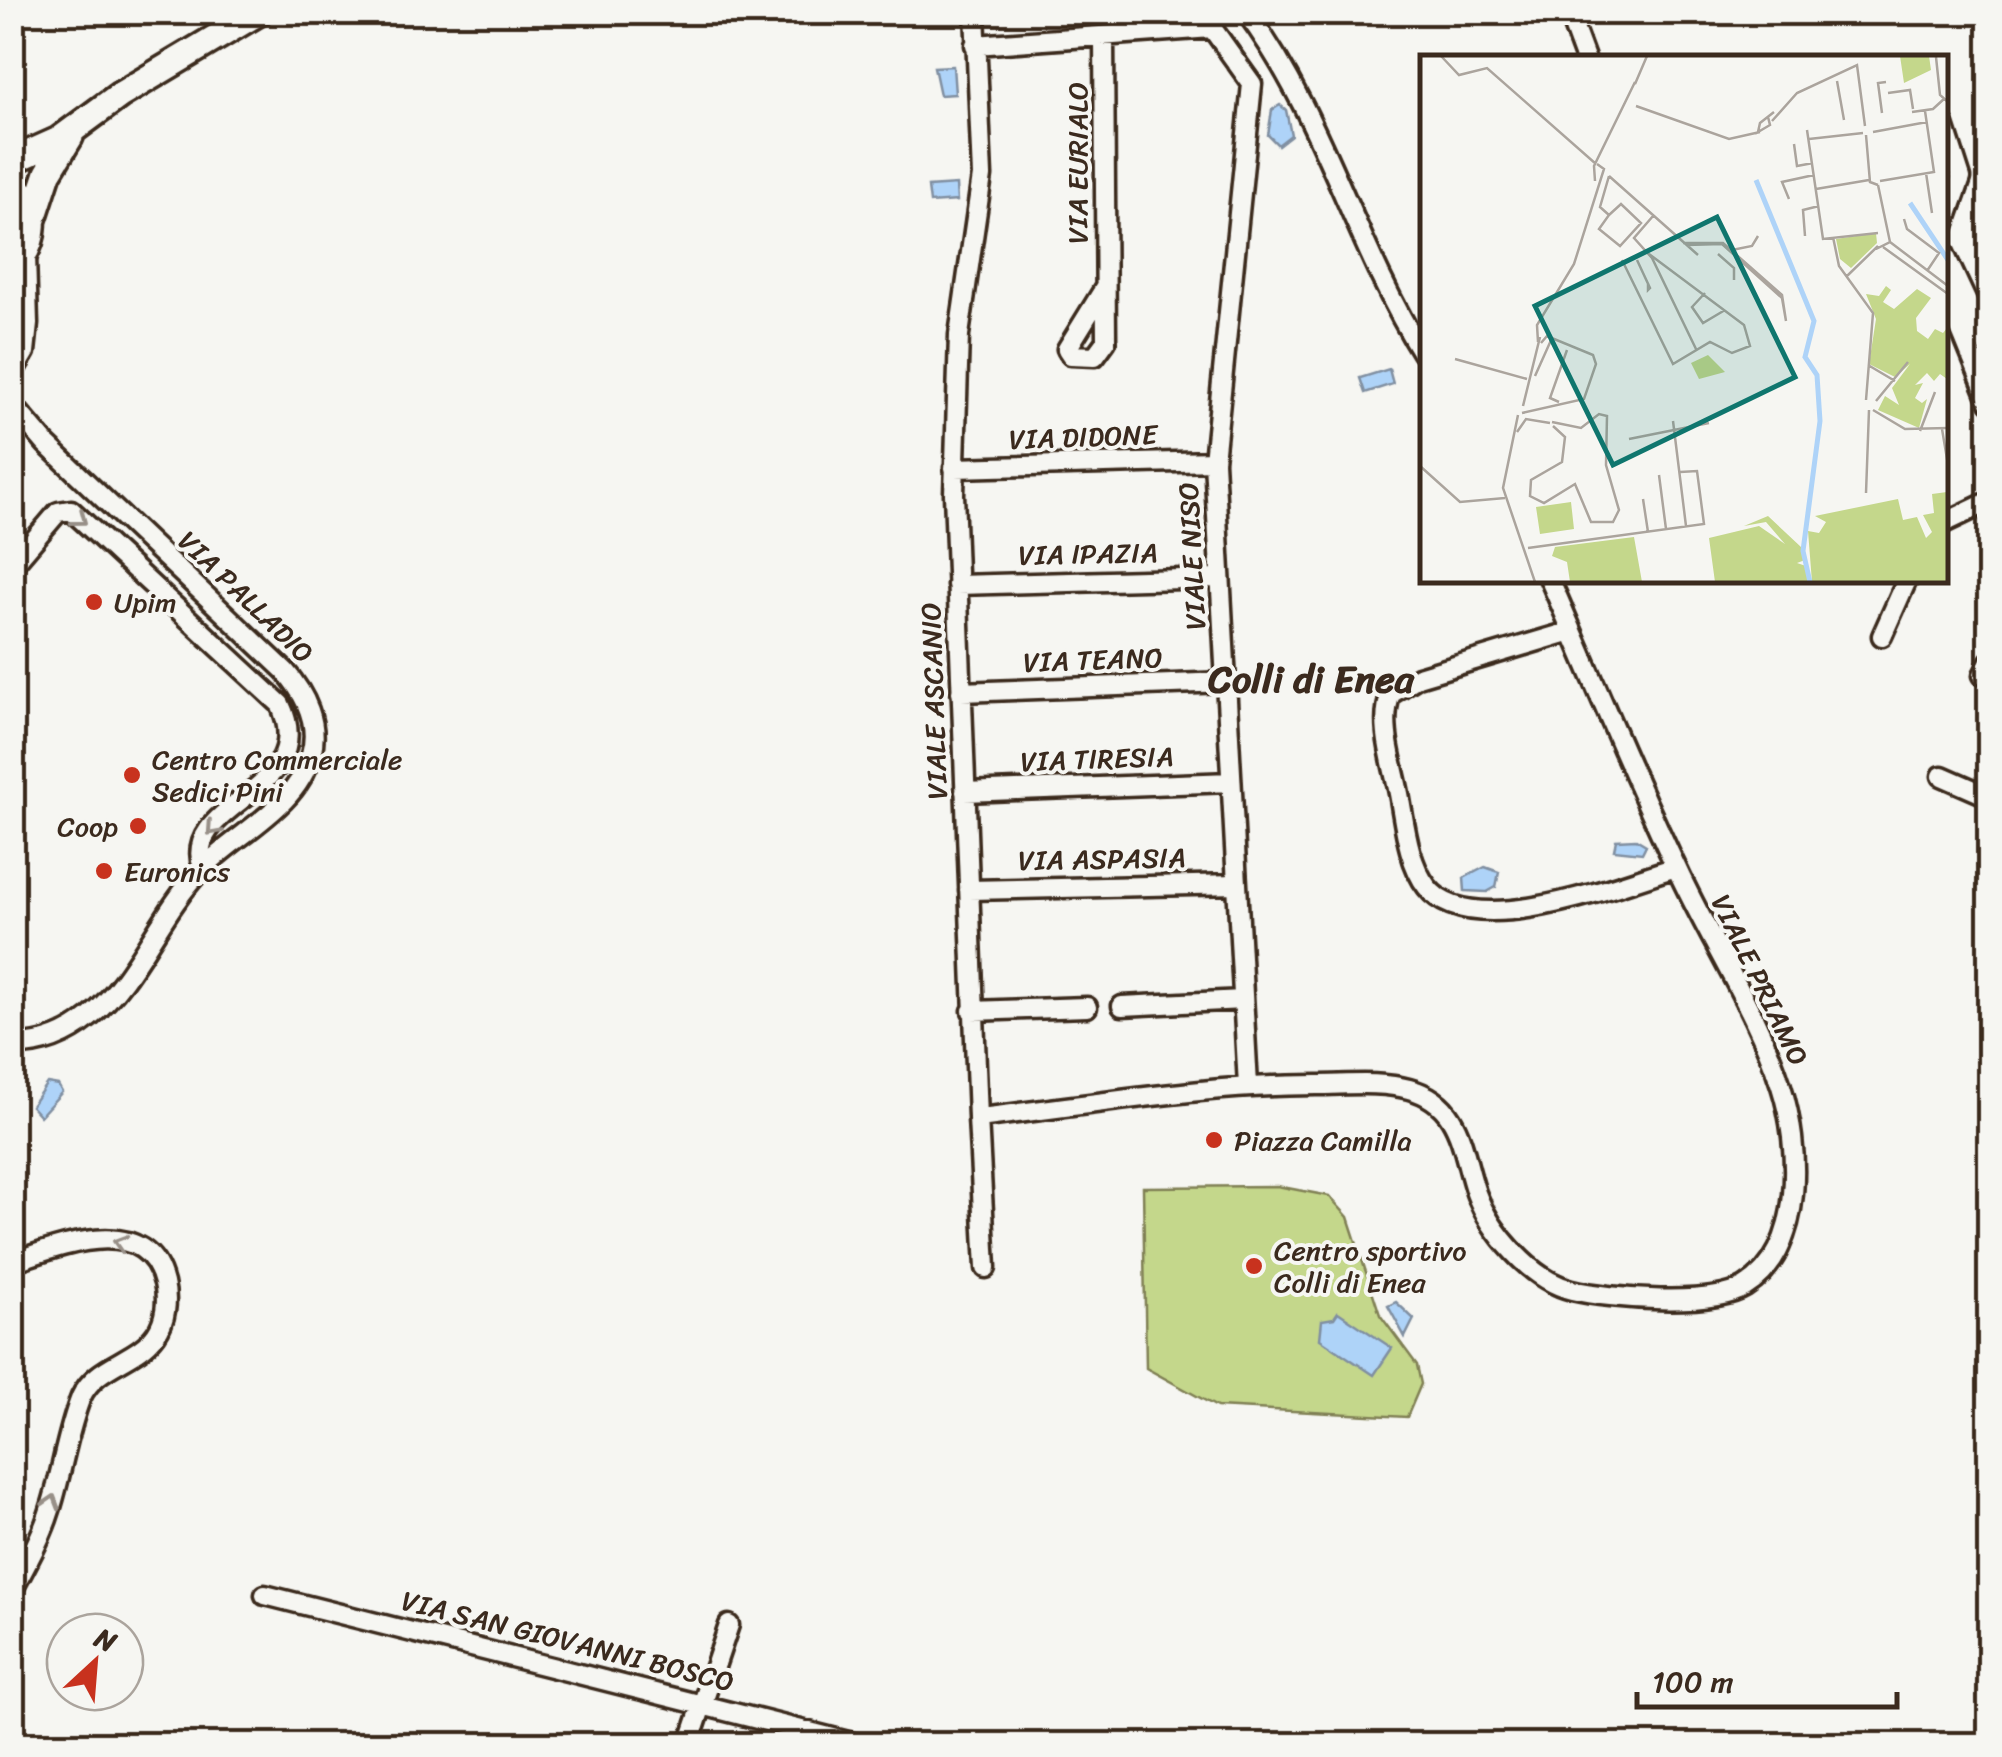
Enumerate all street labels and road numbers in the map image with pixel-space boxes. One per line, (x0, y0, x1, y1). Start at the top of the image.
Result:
street label: VIA EURIALO (1053, 82, 1102, 244)
street label: VIA DIDONE (1008, 410, 1159, 464)
street label: VIALE NISO (1164, 481, 1220, 631)
street label: VIA PALLADIO (166, 518, 326, 676)
street label: VIA IPAZIA (1018, 528, 1158, 580)
street label: VIALE ASCANIO (906, 602, 962, 800)
street label: VIA TEANO (1022, 633, 1164, 687)
street label: VIA TIRESIA (1020, 732, 1174, 786)
street label: VIA ASPASIA (1018, 833, 1186, 885)
street label: VIALE PRIAMO (1697, 886, 1823, 1074)
street label: VIA SAN GIOVANNI BOSCO (396, 1576, 740, 1706)

